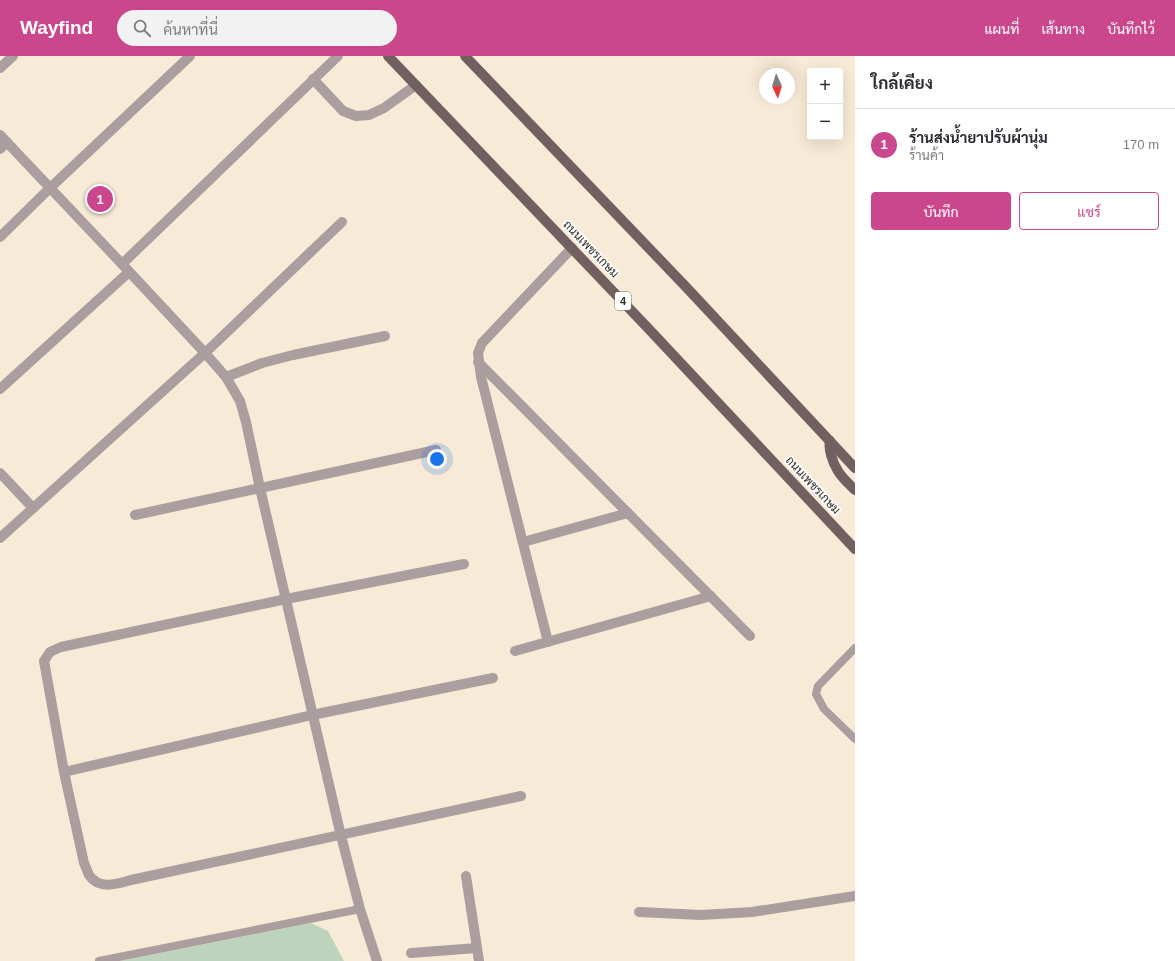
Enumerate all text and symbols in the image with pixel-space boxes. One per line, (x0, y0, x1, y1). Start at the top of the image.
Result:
search box (117, 10, 397, 46)
text: Wayfind (20, 17, 93, 38)
icon: search (131, 17, 153, 39)
text: ค้นหาที่นี่ (163, 21, 218, 38)
text: แผนที่ (984, 21, 1019, 37)
text: เส้นทาง (1041, 21, 1085, 37)
text: บันทึกไว้ (1107, 21, 1155, 37)
north arrow (759, 68, 795, 104)
map controls (807, 68, 843, 140)
button: + (807, 68, 843, 104)
text: ใกล้เคียง (871, 74, 933, 93)
button: − (807, 104, 843, 140)
text: ร้านส่งน้ำยาปรับผ้านุ่ม (909, 129, 1048, 146)
text: 1 (880, 137, 888, 152)
text: 170 m (1123, 137, 1159, 152)
text: ร้านค้า (909, 148, 944, 163)
pin: 1 (87, 184, 113, 214)
button: บันทึก (871, 192, 1011, 230)
button: แชร์ (1019, 192, 1159, 230)
street label: ถนนเพชรเกษม (560, 218, 622, 280)
road number: 4 (615, 292, 631, 310)
your location (427, 449, 447, 469)
street label: ถนนเพชรเกษม (783, 453, 843, 517)

